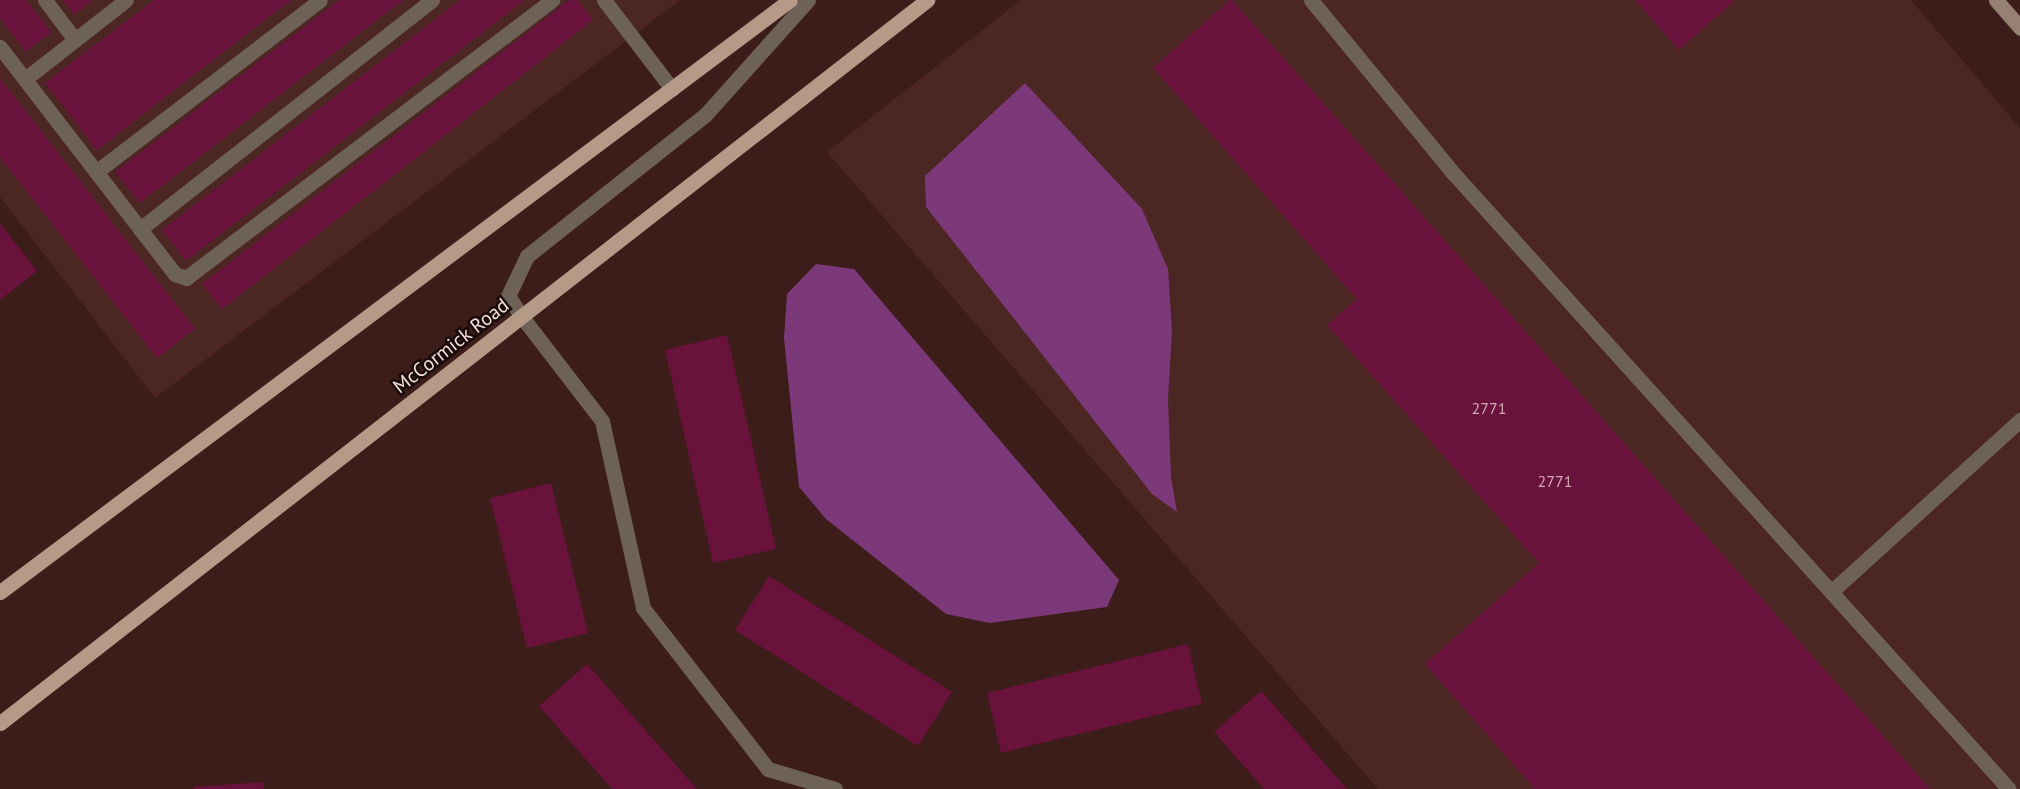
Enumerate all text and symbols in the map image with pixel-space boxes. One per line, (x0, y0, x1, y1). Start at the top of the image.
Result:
street label: McCormick Road (388, 293, 514, 399)
house number: 2771 (1472, 398, 1506, 418)
house number: 2771 (1538, 471, 1572, 491)

